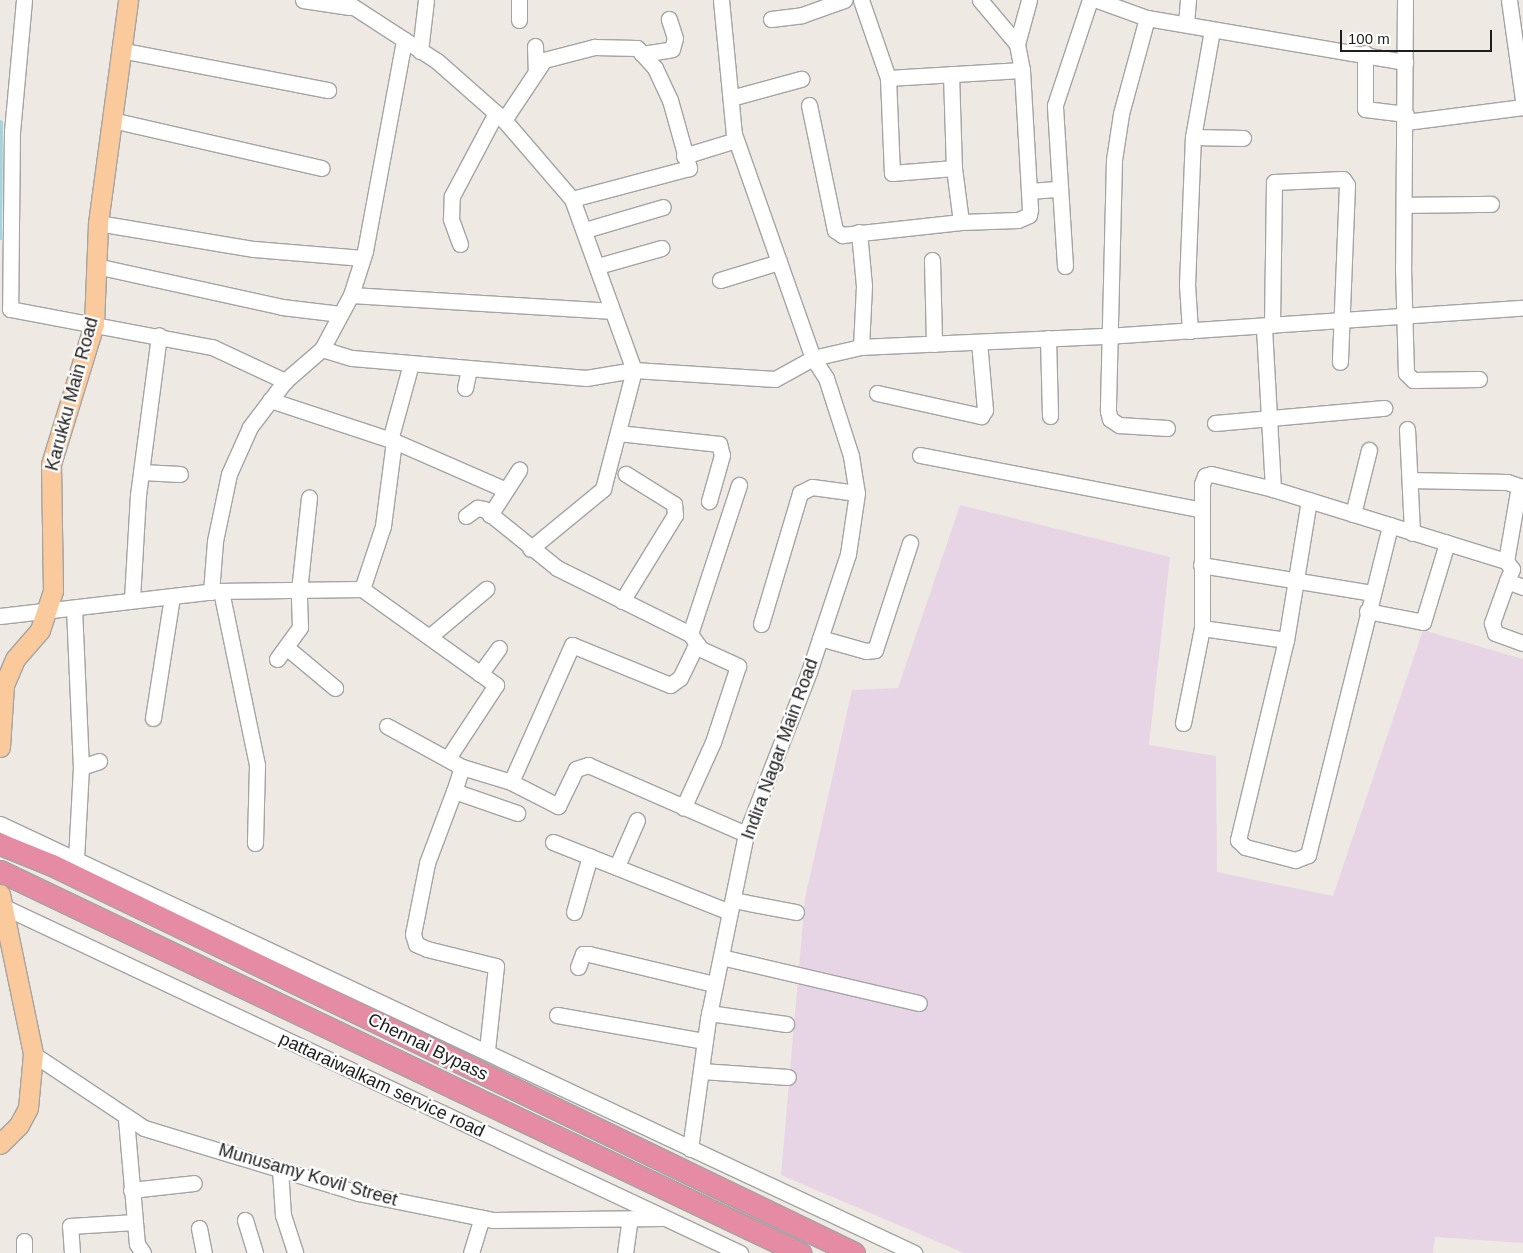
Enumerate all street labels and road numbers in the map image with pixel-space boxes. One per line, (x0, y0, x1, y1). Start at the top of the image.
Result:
street label: Karukku Main Road (41, 315, 103, 473)
street label: Indira Nagar Main Road (737, 656, 823, 842)
street label: Chennai Bypass (364, 1009, 492, 1085)
street label: pattaraiwalkam service road (276, 1028, 488, 1142)
street label: Munusamy Kovil Street (216, 1139, 400, 1211)

